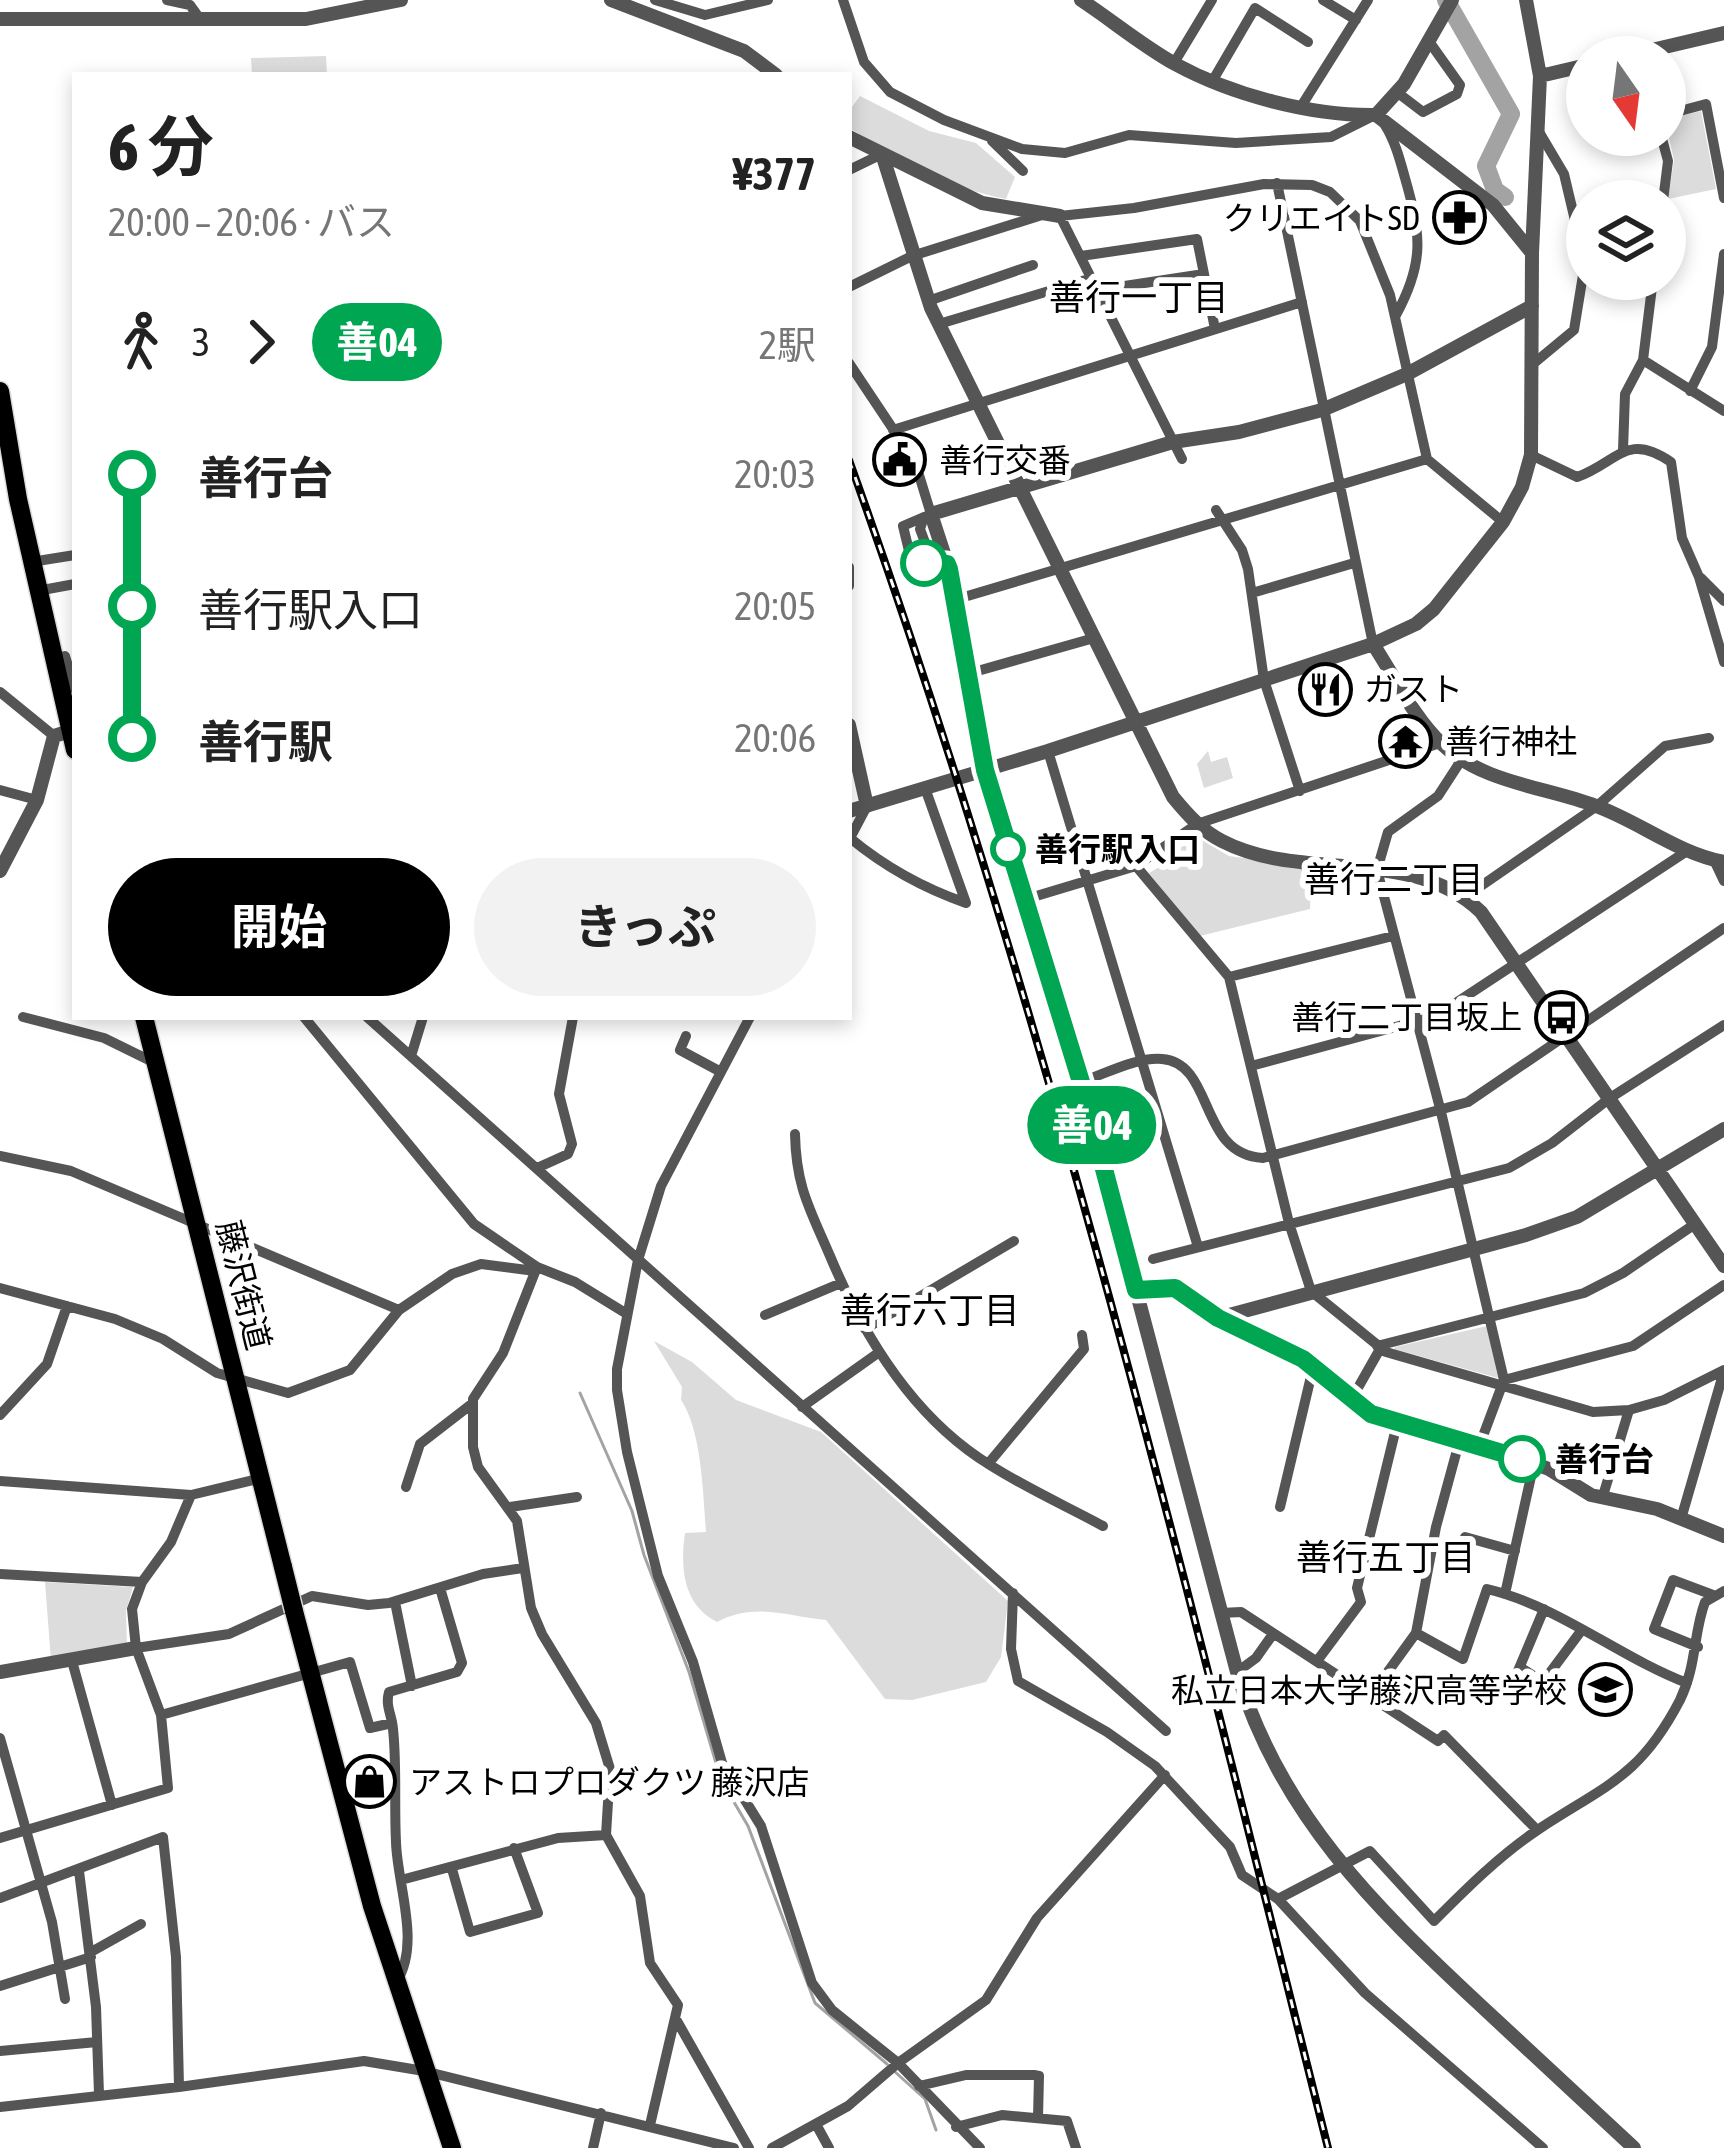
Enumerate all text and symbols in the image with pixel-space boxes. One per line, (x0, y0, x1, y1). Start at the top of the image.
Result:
north arrow (1566, 36, 1686, 156)
map controls (1566, 36, 1686, 300)
text: 6 分 (108, 108, 214, 184)
text: ¥377 (733, 148, 816, 200)
button: layers (1566, 180, 1686, 300)
pharmacy icon: クリエイトSD (1431, 190, 1487, 246)
place label: クリエイトSD (1223, 199, 1420, 237)
text: 20:00 – 20:06 · バス (108, 200, 395, 244)
district label: 善行一丁目 (1049, 276, 1229, 318)
icon: walk (108, 309, 174, 375)
icon: forward (228, 309, 294, 375)
text: 善04 (336, 318, 418, 366)
text: 3 (192, 320, 210, 364)
text: 2駅 (759, 323, 816, 367)
public building icon: 善行交番 (872, 432, 928, 488)
place label: 善行交番 (939, 441, 1071, 479)
text: 善行台 (198, 452, 333, 504)
text: 20:03 (734, 452, 816, 496)
unlabelled marker (902, 541, 946, 585)
text: 善行駅入口 (198, 584, 423, 636)
text: 20:05 (734, 584, 816, 628)
restaurant icon: ガスト (1297, 661, 1353, 717)
place label: ガスト (1364, 670, 1463, 708)
temple icon: 善行神社 (1378, 713, 1434, 769)
text: 善行駅 (198, 716, 333, 768)
text: 20:06 (734, 716, 816, 760)
place label: 善行神社 (1445, 722, 1577, 760)
place label: 善行駅入口 (1035, 830, 1200, 868)
marker: 善行駅入口 (992, 833, 1024, 865)
button: 開始 (108, 858, 450, 996)
button: きっぷ (474, 858, 816, 996)
district label: 善行二丁目 (1304, 858, 1484, 900)
bus stop icon: 善行二丁目坂上 (1533, 989, 1589, 1045)
place label: 善行二丁目坂上 (1291, 998, 1522, 1036)
line badge: 善04 (1023, 1086, 1161, 1164)
text: 善04 (1051, 1101, 1133, 1149)
street label: 藤沢街道 (210, 1216, 278, 1354)
district label: 善行六丁目 (840, 1289, 1020, 1331)
marker: 善行台 (1500, 1437, 1544, 1481)
place label: 善行台 (1555, 1440, 1654, 1478)
district label: 善行五丁目 (1296, 1536, 1476, 1578)
school or university icon: 私立日本大学藤沢高等学校 (1578, 1662, 1634, 1718)
place label: 私立日本大学藤沢高等学校 (1171, 1671, 1567, 1709)
shop icon: アストロプロダクツ 藤沢店 (342, 1754, 398, 1810)
place label: アストロプロダクツ 藤沢店 (409, 1763, 810, 1801)

